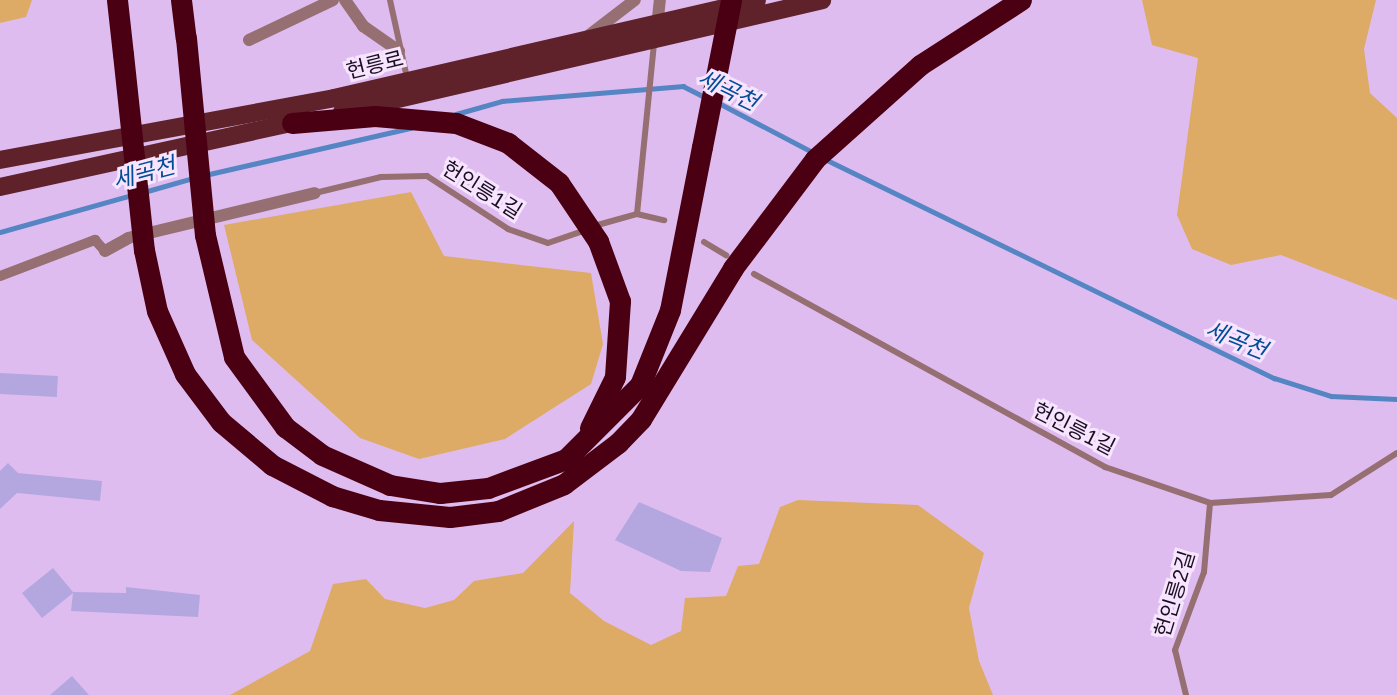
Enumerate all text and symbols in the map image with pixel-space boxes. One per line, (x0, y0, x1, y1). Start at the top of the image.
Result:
street label: 헌릉로 (344, 46, 406, 84)
water label: 세곡천 (693, 64, 763, 116)
water label: 세곡천 (110, 151, 178, 195)
street label: 헌인릉1길 (438, 156, 526, 224)
water label: 세곡천 (1201, 315, 1271, 365)
street label: 헌인릉1길 (1029, 398, 1119, 460)
street label: 헌인릉2길 (1150, 548, 1200, 640)

